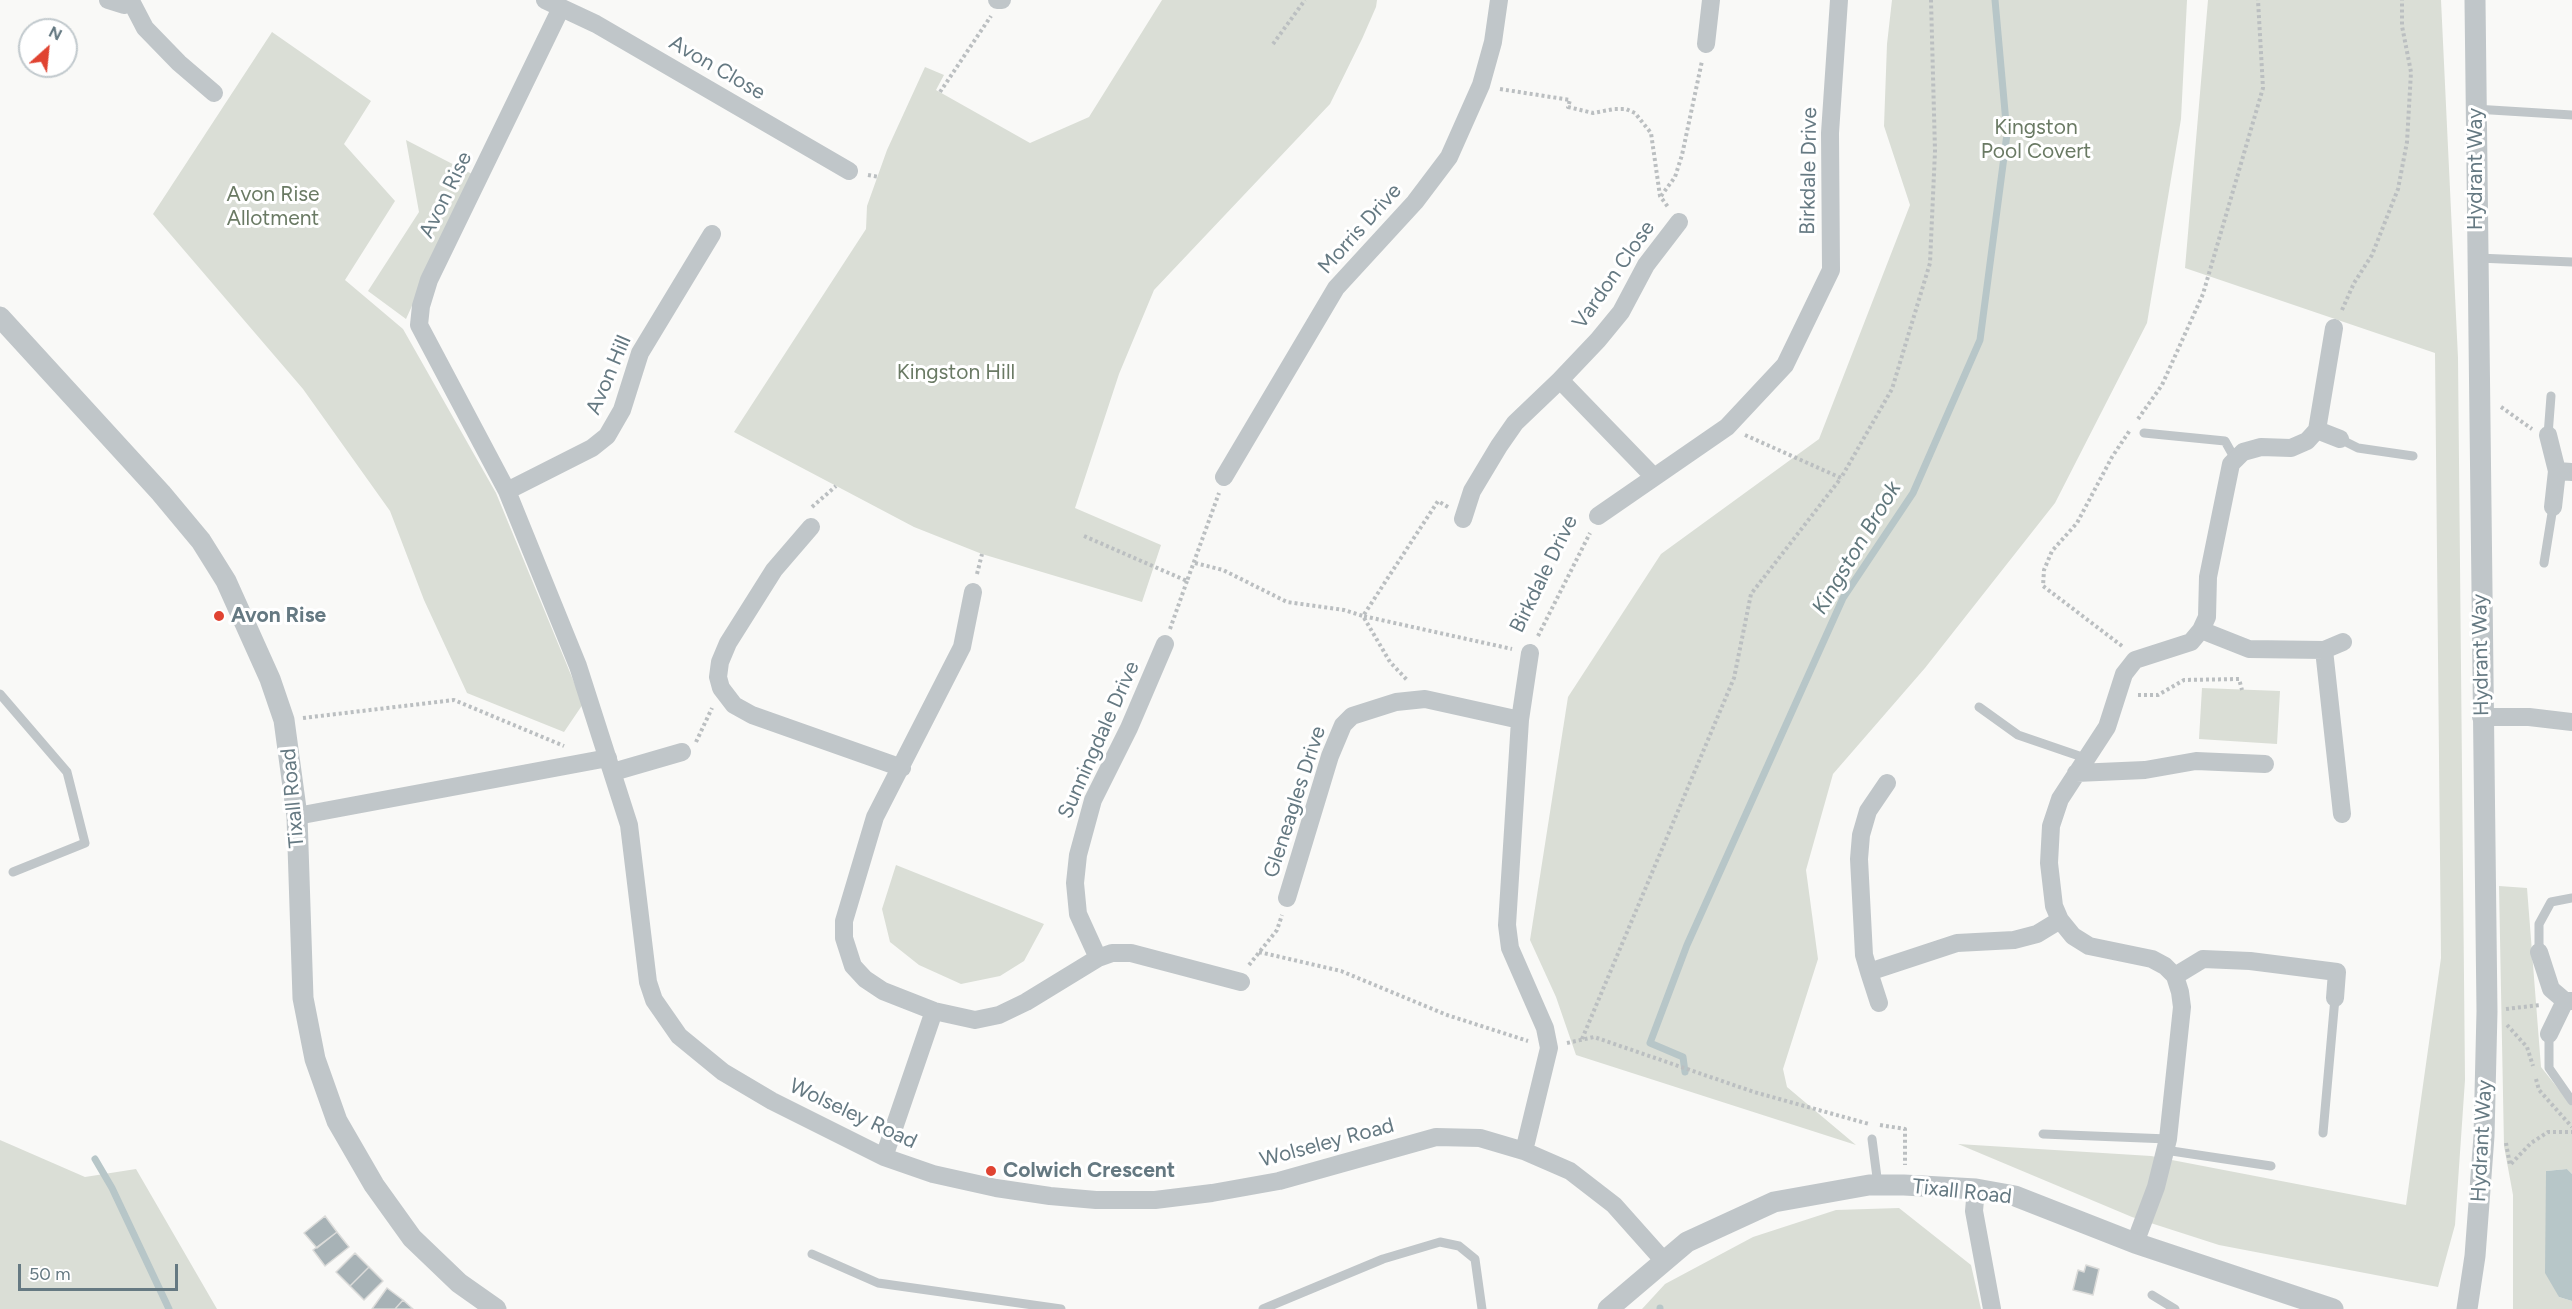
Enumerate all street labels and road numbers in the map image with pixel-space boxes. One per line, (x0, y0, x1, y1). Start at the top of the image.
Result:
street label: Avon Close (664, 30, 770, 106)
street label: Birkdale Drive (1795, 107, 1823, 235)
street label: Hydrant Way (2463, 108, 2489, 230)
street label: Avon Rise (414, 148, 478, 242)
street label: Morris Drive (1313, 179, 1407, 279)
street label: Vardon Close (1568, 216, 1660, 334)
street label: Avon Hill (581, 332, 637, 418)
street label: Birkdale Drive (1505, 511, 1583, 637)
street label: Hydrant Way (2467, 594, 2495, 716)
street label: Sunningdale Drive (1053, 657, 1145, 823)
street label: Gleneagles Drive (1259, 723, 1331, 881)
street label: Tixall Road (276, 747, 310, 849)
street label: Wolseley Road (785, 1073, 921, 1155)
street label: Hydrant Way (2466, 1079, 2498, 1203)
street label: Wolseley Road (1257, 1113, 1397, 1173)
street label: Tixall Road (1911, 1174, 2013, 1210)

